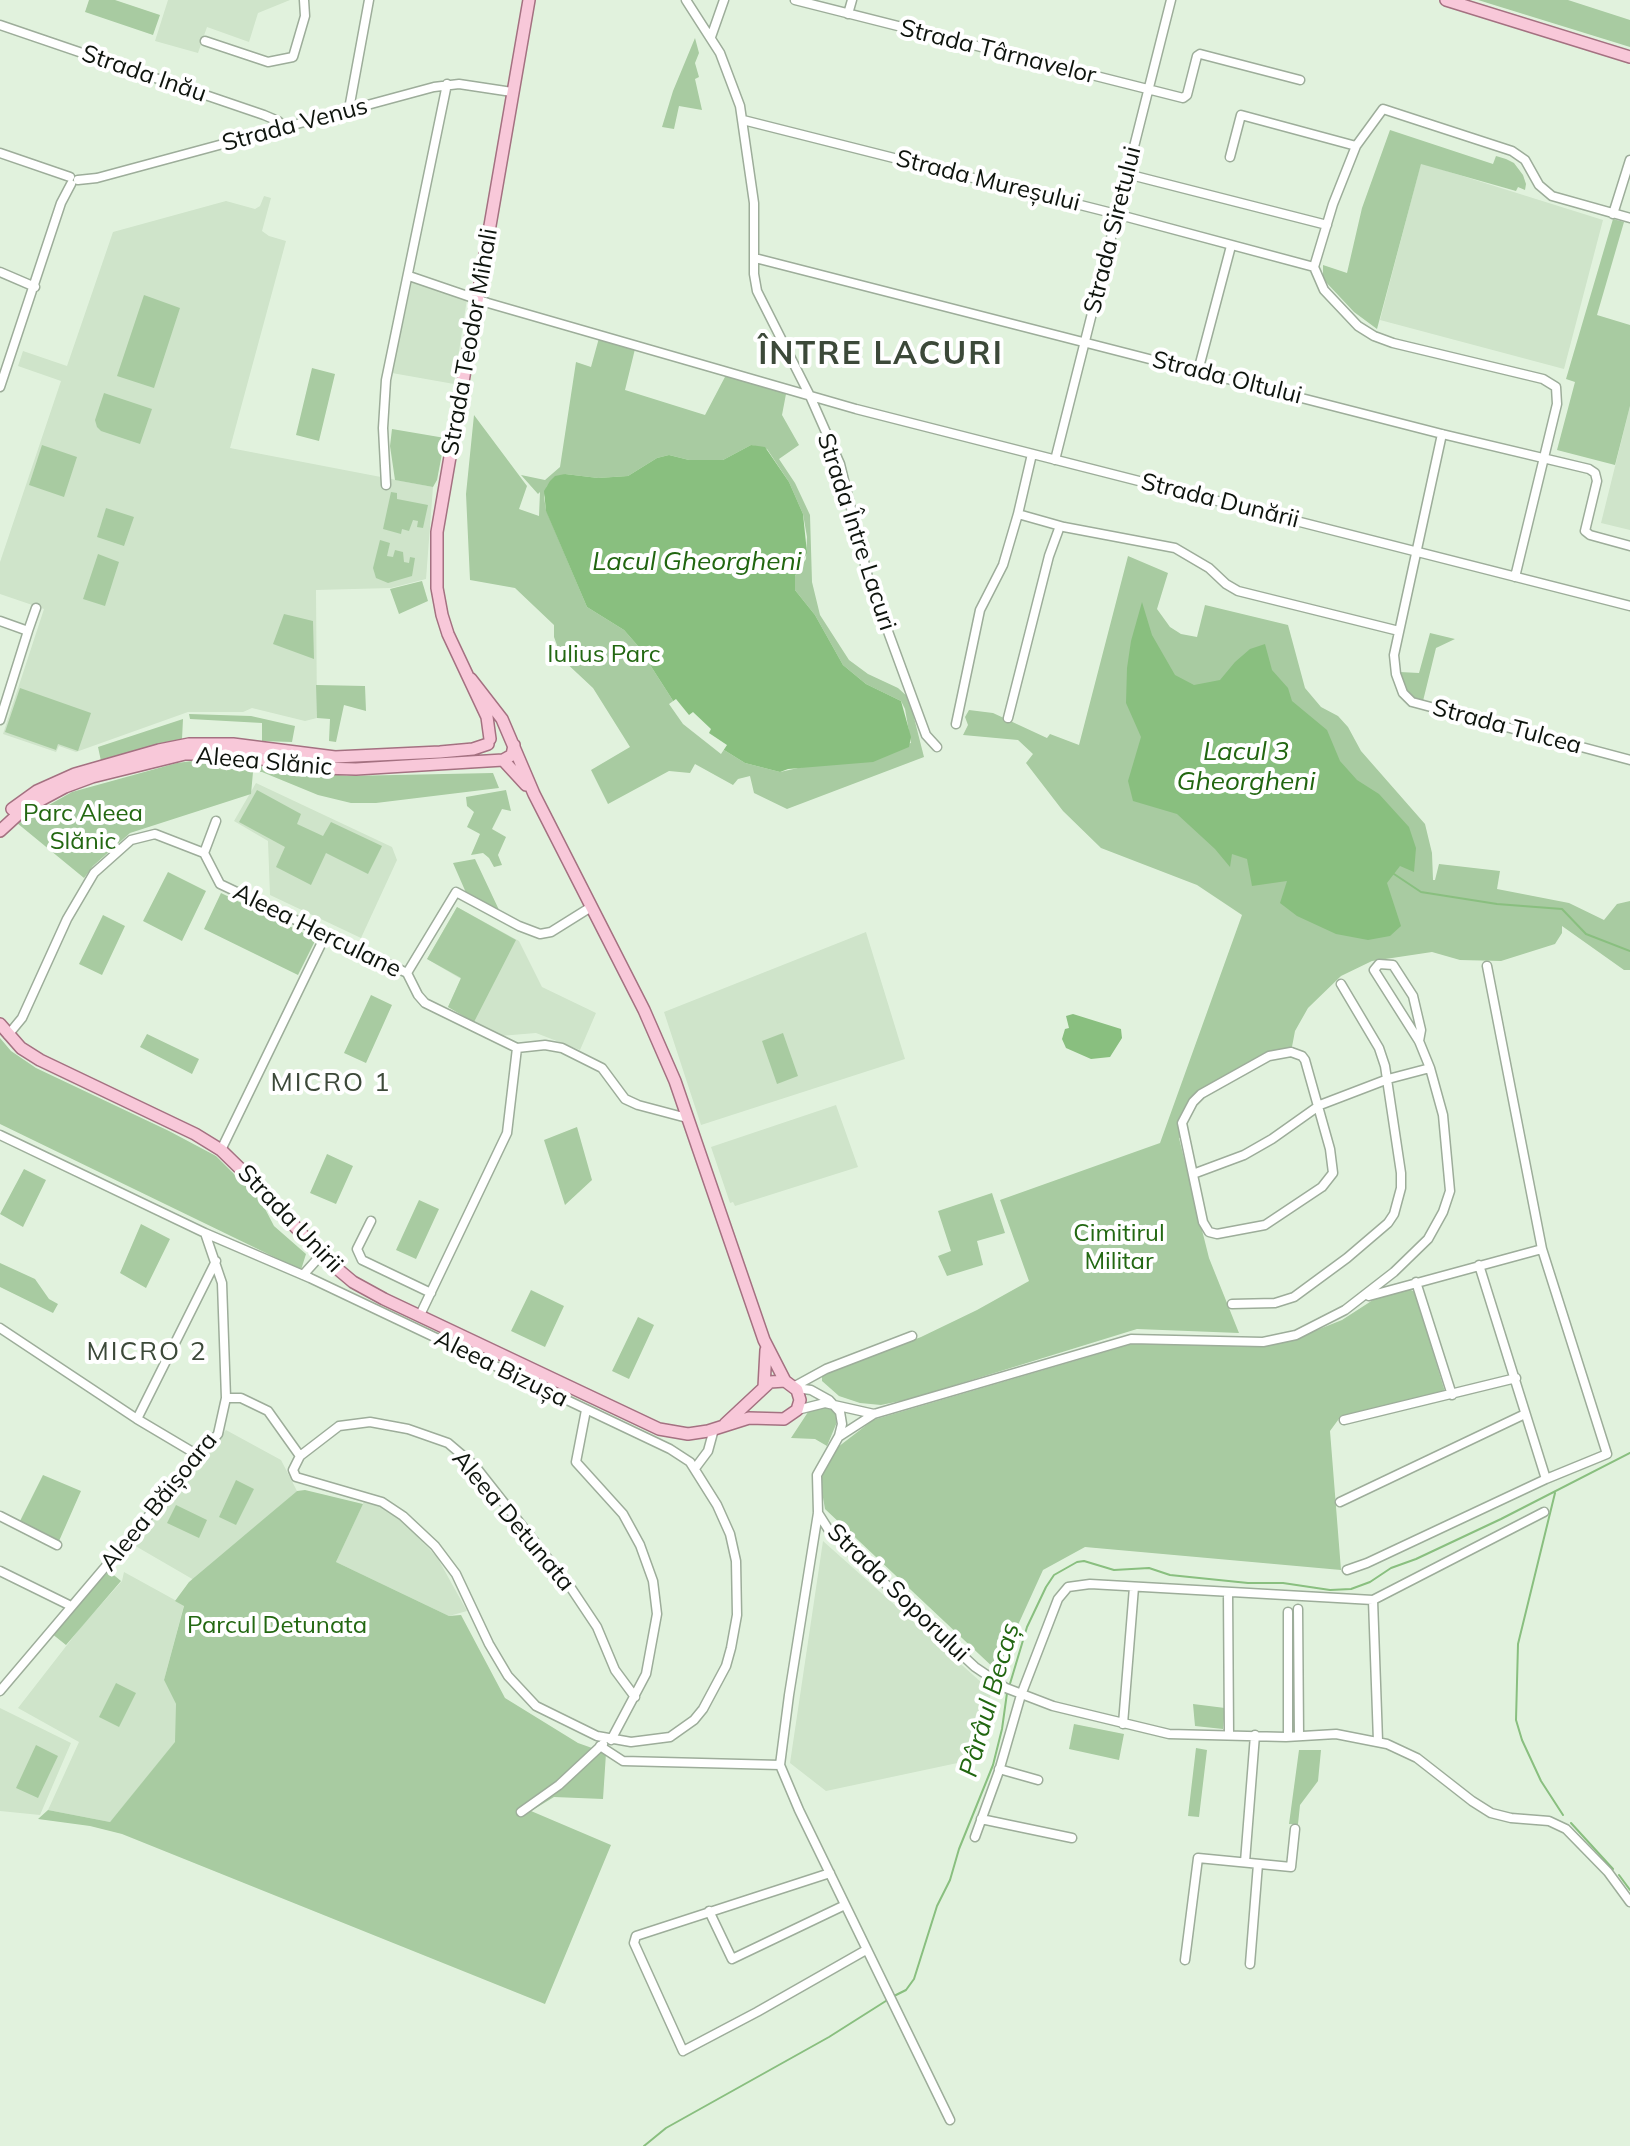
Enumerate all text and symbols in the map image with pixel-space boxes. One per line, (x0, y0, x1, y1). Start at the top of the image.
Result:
street label: Strada Târnavelor (897, 14, 1099, 90)
street label: Strada Inău (78, 39, 210, 109)
street label: Strada Venus (219, 92, 371, 158)
street label: Strada Siretului (1078, 143, 1148, 317)
street label: Strada Mureșului (893, 144, 1083, 218)
street label: Strada Teodor Mihali (436, 226, 504, 458)
district label: ÎNTRE LACURI (758, 335, 1004, 373)
street label: Strada Oltului (1149, 346, 1305, 410)
street label: Strada Între Lacuri (811, 430, 901, 634)
street label: Strada Dunării (1138, 467, 1302, 535)
water label: Lacul Gheorgheni (592, 546, 802, 578)
park label: Iulius Parc (547, 641, 661, 669)
street label: Strada Tulcea (1429, 693, 1585, 761)
water label: Lacul 3 Gheorgheni (1177, 736, 1315, 798)
street label: Aleea Slănic (195, 742, 333, 782)
park label: Parc Aleea Slănic (23, 800, 143, 856)
street label: Aleea Herculane (228, 878, 406, 984)
district label: MICRO 1 (270, 1067, 392, 1099)
street label: Strada Unirii (231, 1159, 349, 1279)
park label: Cimitirul Militar (1073, 1220, 1165, 1276)
street label: Aleea Bizușa (430, 1324, 572, 1414)
district label: MICRO 2 (86, 1336, 208, 1368)
street label: Aleea Băișoara (94, 1427, 224, 1577)
street label: Aleea Detunata (446, 1445, 580, 1597)
street label: Strada Soporului (821, 1518, 975, 1668)
park label: Parcul Detunata (187, 1612, 367, 1640)
water label: Pârâul Becaș (953, 1619, 1027, 1781)

